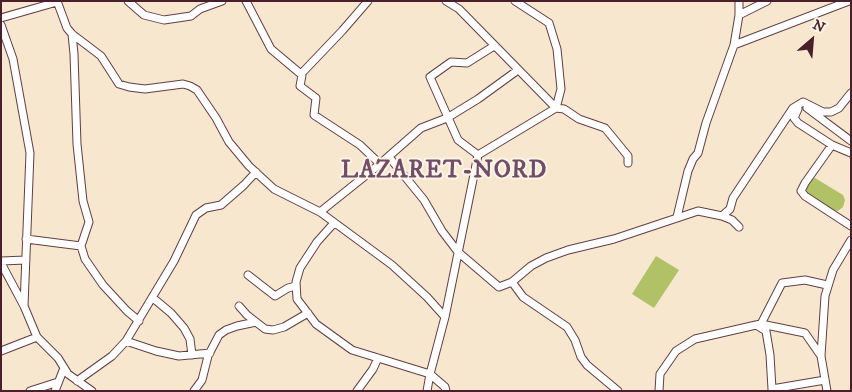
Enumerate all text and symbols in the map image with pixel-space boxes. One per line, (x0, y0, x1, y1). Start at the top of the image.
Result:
north arrow (787, 15, 837, 65)
text: N (810, 16, 828, 37)
district label: LAZARET-NORD (339, 158, 549, 186)

